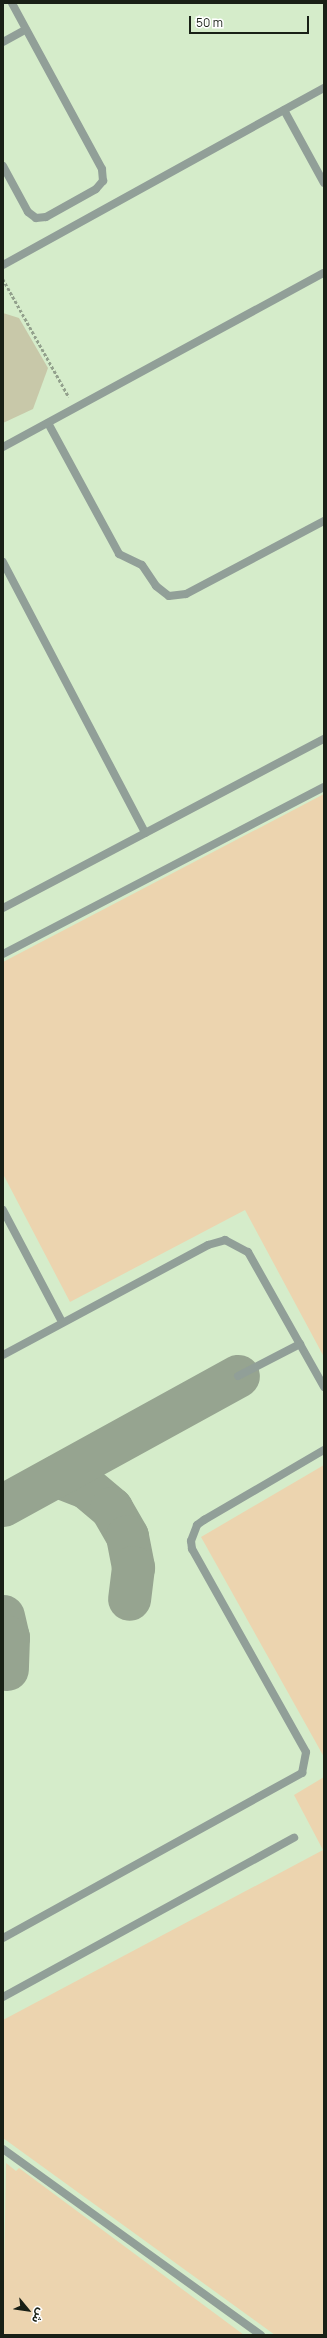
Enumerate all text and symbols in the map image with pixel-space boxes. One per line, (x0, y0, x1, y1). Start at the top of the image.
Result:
scale bar (191, 8, 311, 34)
text: 50 m (196, 14, 223, 31)
north arrow (8, 2290, 48, 2330)
text: ش (29, 2306, 49, 2326)

